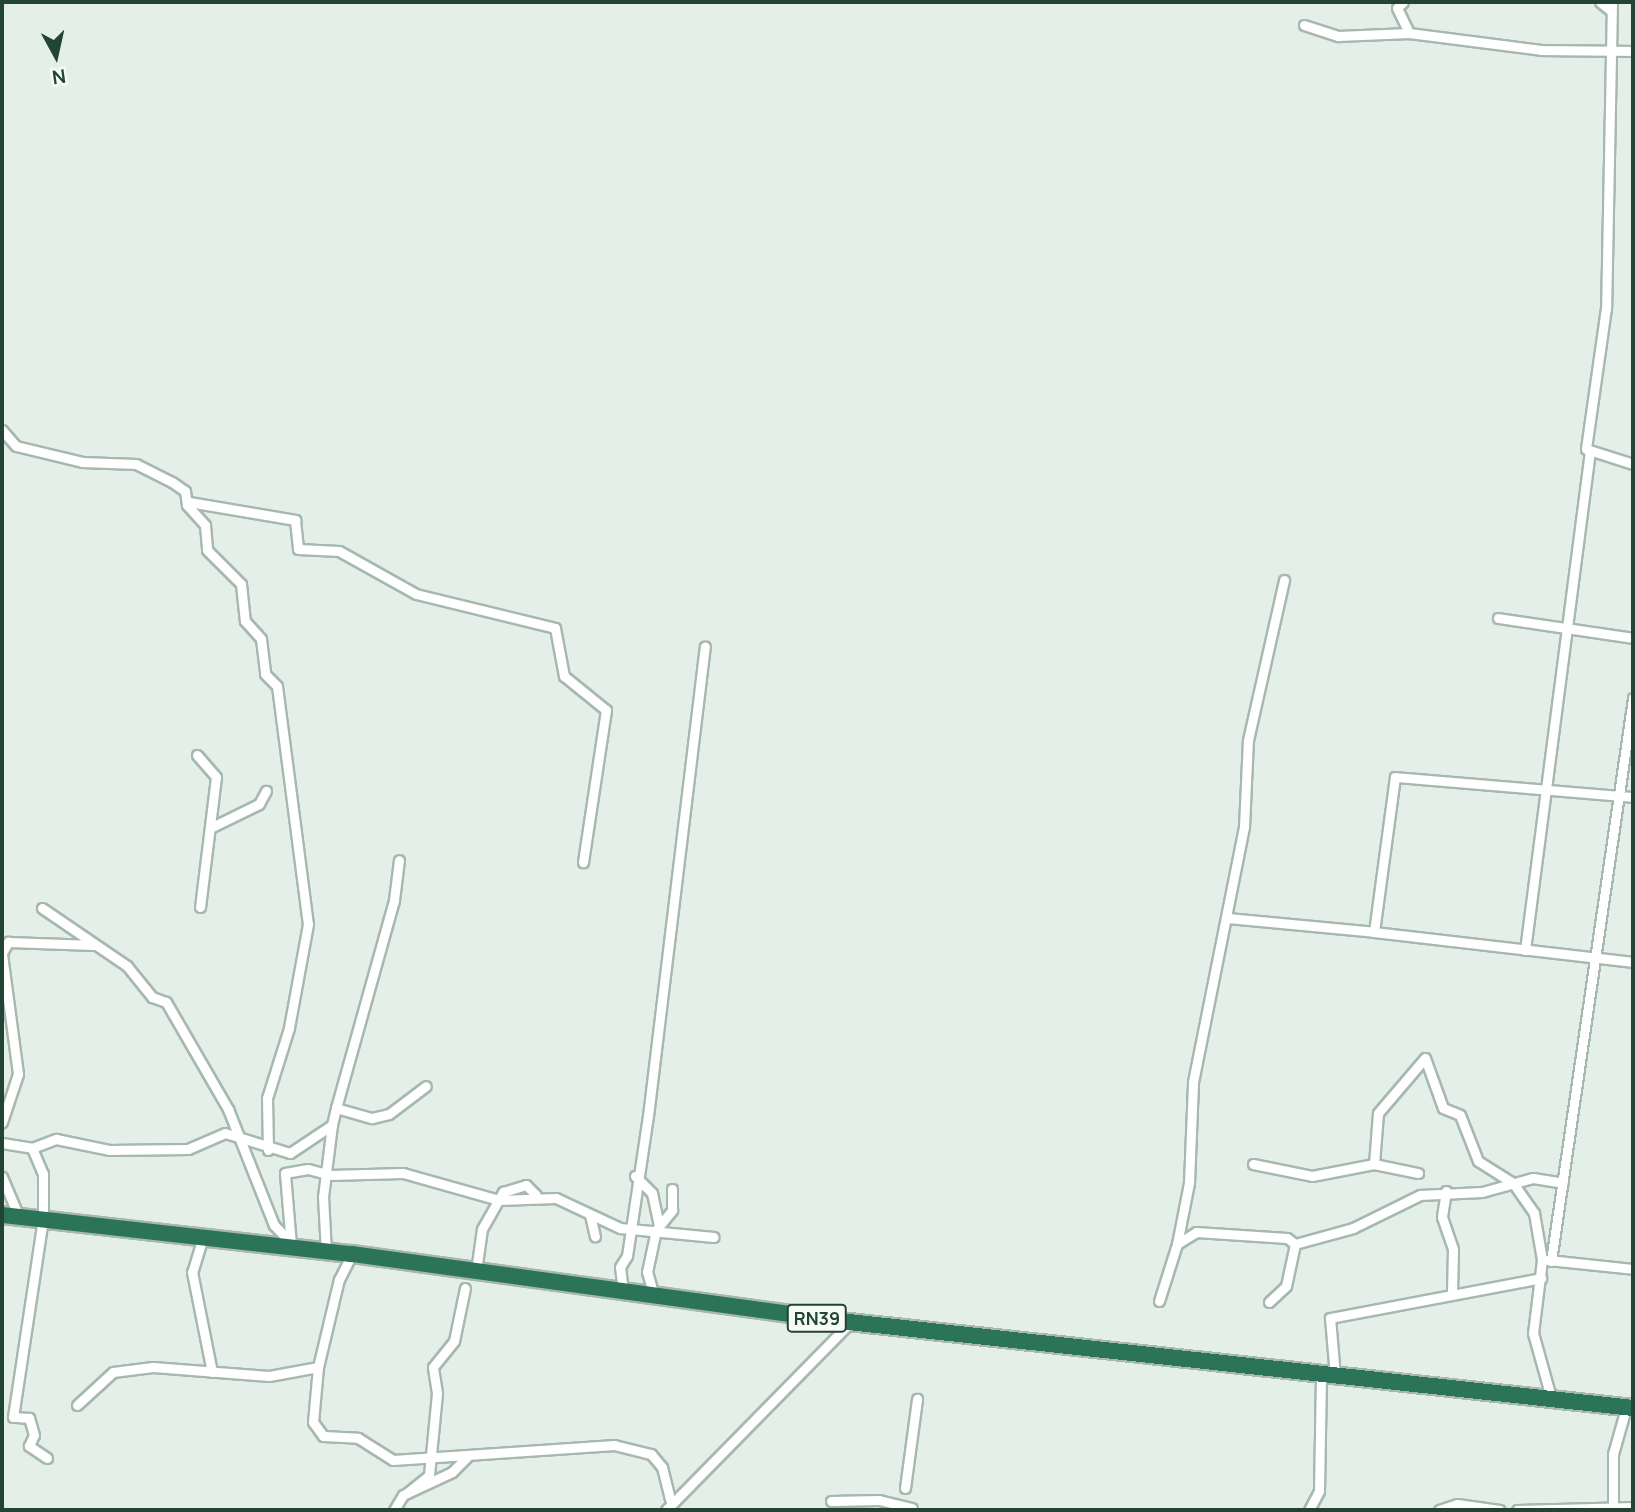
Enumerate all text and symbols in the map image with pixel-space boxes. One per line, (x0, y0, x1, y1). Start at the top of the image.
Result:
north arrow (21, 21, 91, 91)
text: N (50, 63, 67, 91)
road number: RN39 (786, 1303, 848, 1332)

